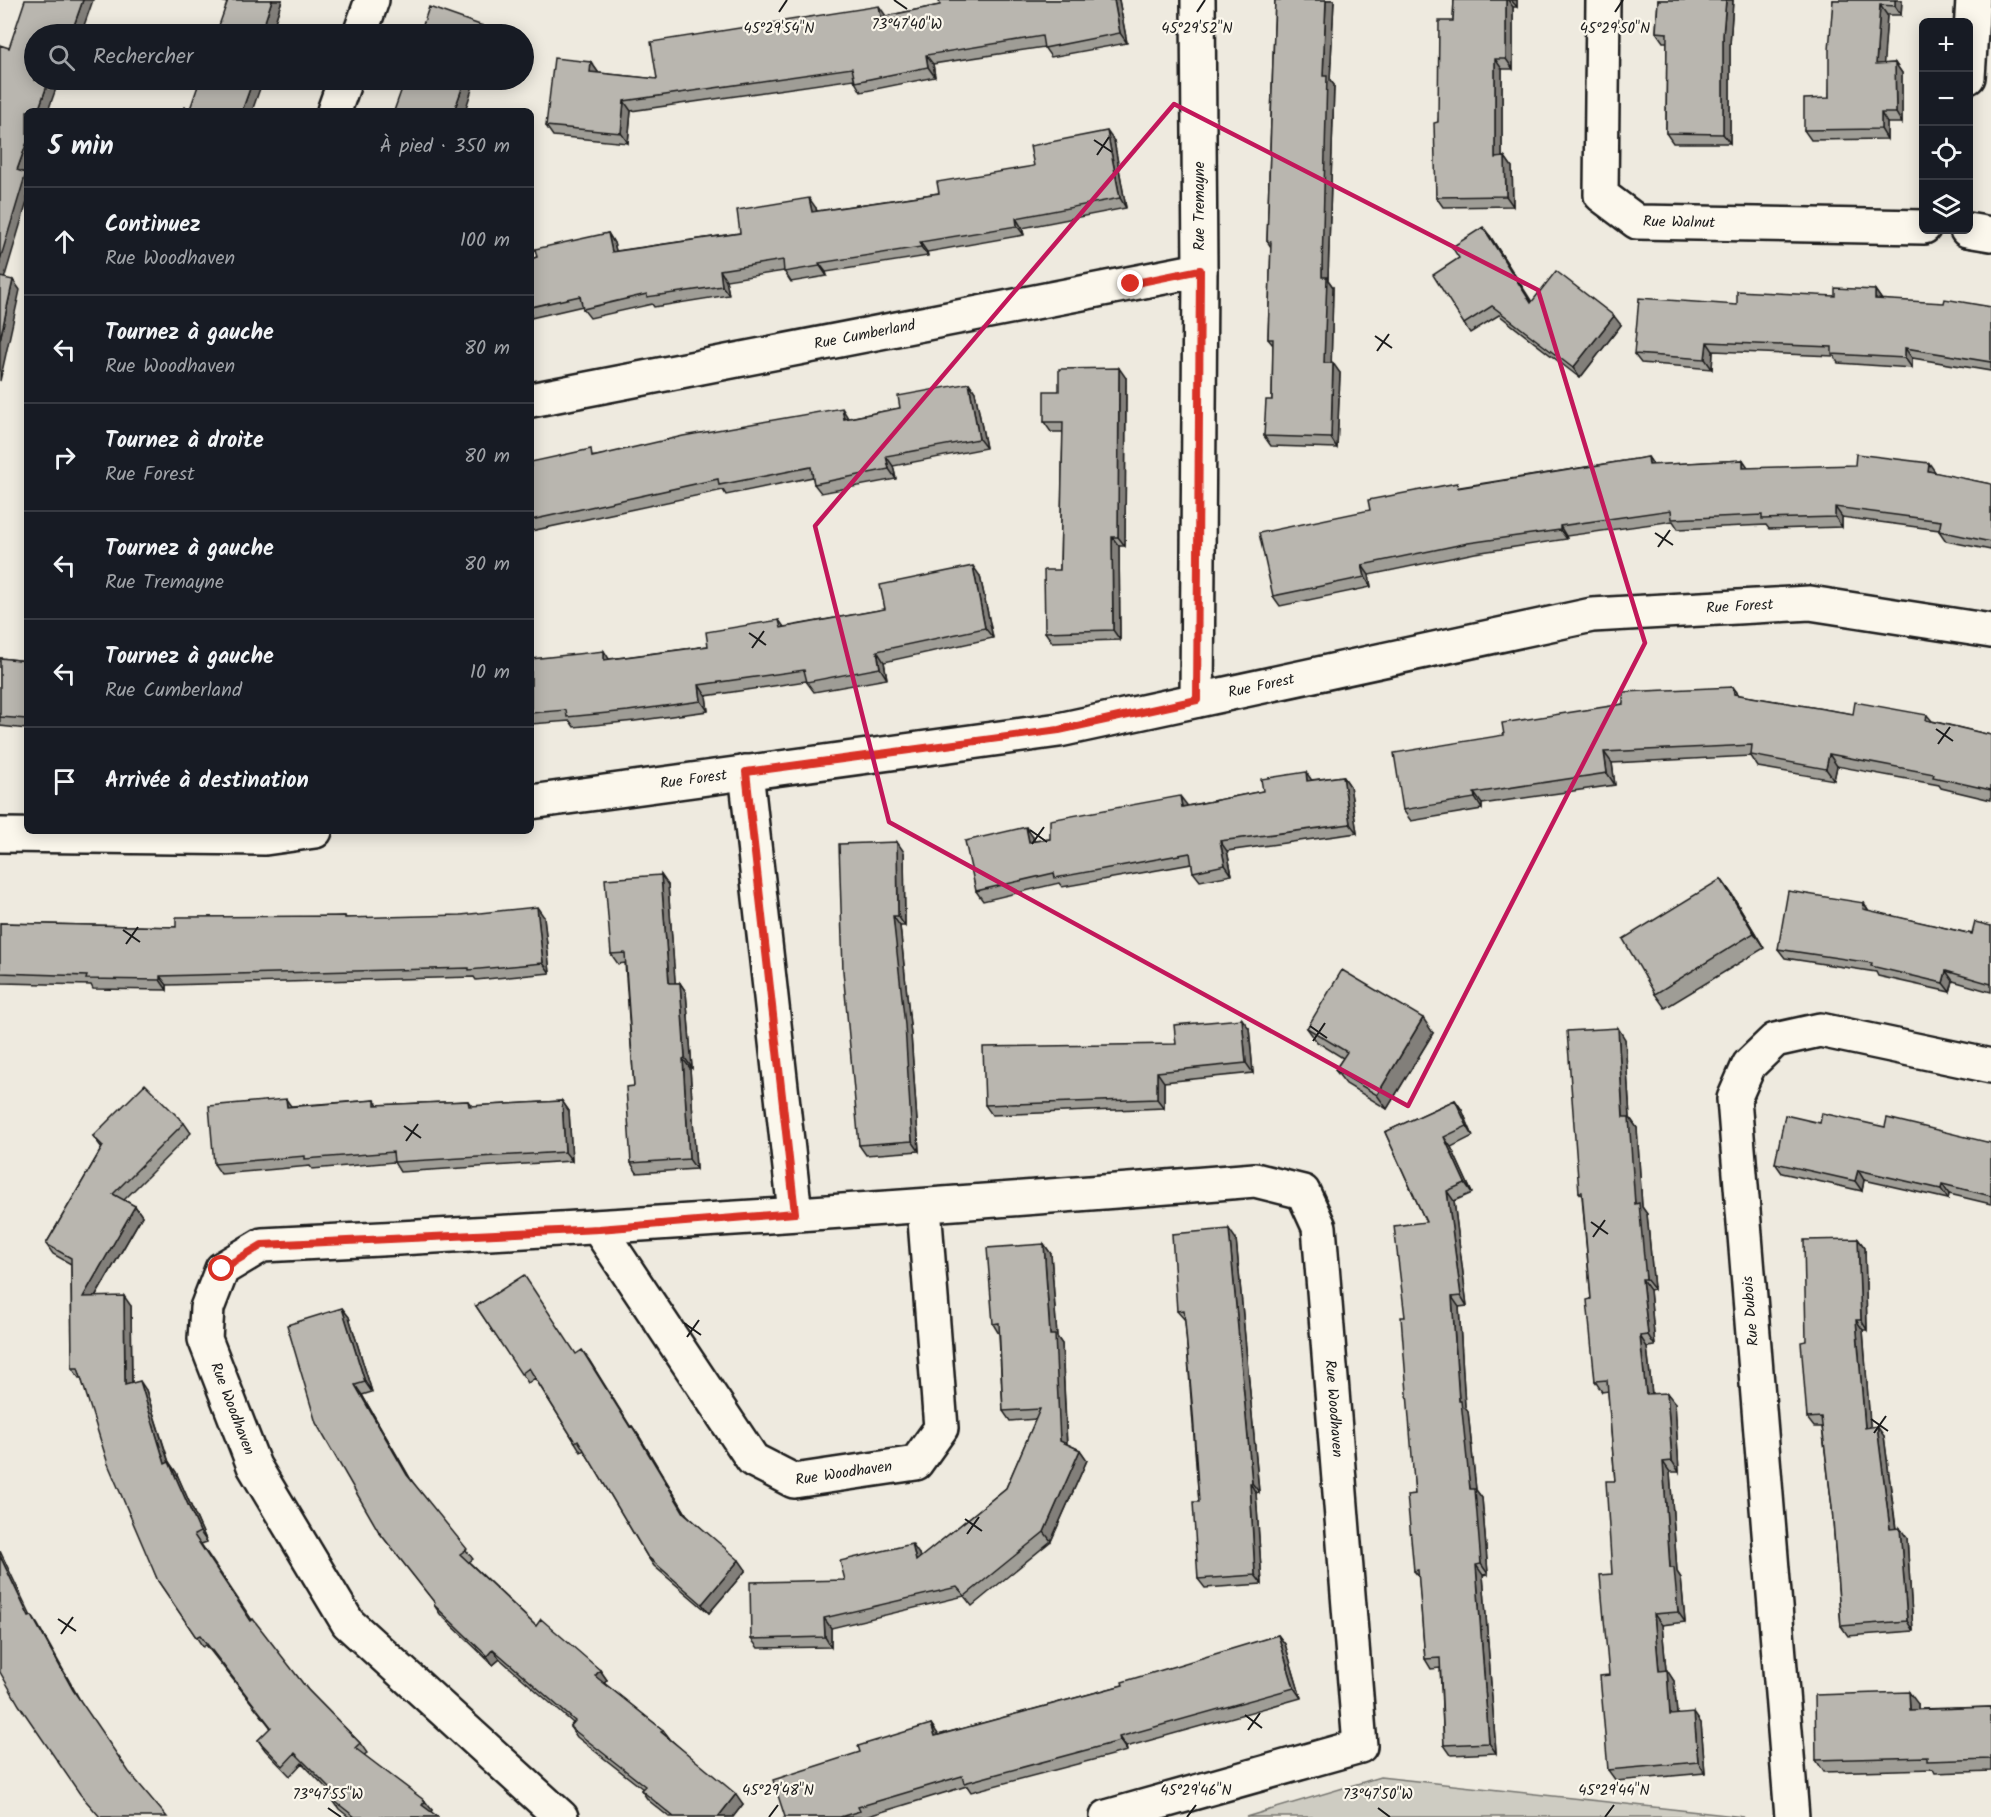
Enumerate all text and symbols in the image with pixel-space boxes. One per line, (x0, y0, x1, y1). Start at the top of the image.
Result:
text: 73°47'40"W (872, 13, 942, 37)
text: 45°29'54"N (743, 17, 815, 41)
text: 45°29'52"N (1161, 17, 1233, 41)
text: 45°29'50"N (1580, 17, 1650, 41)
map controls (1919, 18, 1973, 234)
button: + (1919, 18, 1973, 72)
search box (24, 24, 534, 90)
text: Rechercher (93, 40, 193, 75)
icon: search (45, 41, 78, 74)
button: − (1919, 72, 1973, 126)
text: 5 min (48, 126, 114, 168)
button: locate (1919, 126, 1973, 180)
text: À pied · 350 m (380, 131, 510, 163)
street label: Rue Tremayne (1188, 161, 1212, 251)
button: layers (1919, 180, 1973, 234)
text: Continuez (105, 208, 201, 243)
street label: Rue Walnut (1643, 210, 1716, 235)
icon: ahead (48, 225, 81, 258)
text: 100 m (460, 225, 510, 257)
text: Rue Woodhaven (105, 243, 235, 275)
route end (1117, 270, 1143, 296)
street label: Rue Cumberland (812, 313, 918, 357)
text: Tournez à gauche (105, 316, 274, 351)
icon: left (48, 333, 81, 366)
text: 80 m (464, 333, 510, 365)
text: Rue Woodhaven (105, 351, 235, 383)
text: Tournez à droite (105, 424, 264, 459)
icon: right (48, 441, 81, 474)
text: 80 m (464, 441, 510, 473)
text: Rue Forest (105, 459, 195, 491)
text: Tournez à gauche (105, 532, 274, 567)
icon: left (48, 549, 81, 582)
text: 80 m (464, 549, 510, 581)
text: Rue Tremayne (105, 567, 224, 599)
street label: Rue Forest (1705, 593, 1774, 621)
text: Tournez à gauche (105, 640, 274, 675)
icon: left (48, 657, 81, 690)
text: 10 m (470, 657, 510, 689)
street label: Rue Forest (1226, 667, 1297, 705)
text: Rue Cumberland (105, 675, 242, 707)
street label: Rue Forest (659, 763, 729, 796)
text: Arrivée à destination (105, 764, 309, 799)
icon: arrive (48, 765, 81, 798)
route start (208, 1255, 234, 1281)
street label: Rue Dubois (1736, 1274, 1766, 1347)
street label: Rue Woodhaven (203, 1359, 261, 1459)
street label: Rue Woodhaven (1318, 1359, 1349, 1458)
street label: Rue Woodhaven (794, 1455, 894, 1493)
text: 45°29'48"N (742, 1779, 814, 1803)
text: 45°29'46"N (1160, 1779, 1232, 1803)
text: 45°29'44"N (1578, 1779, 1650, 1803)
text: 73°47'55"W (293, 1783, 364, 1807)
text: 73°47'50"W (1343, 1783, 1413, 1807)

